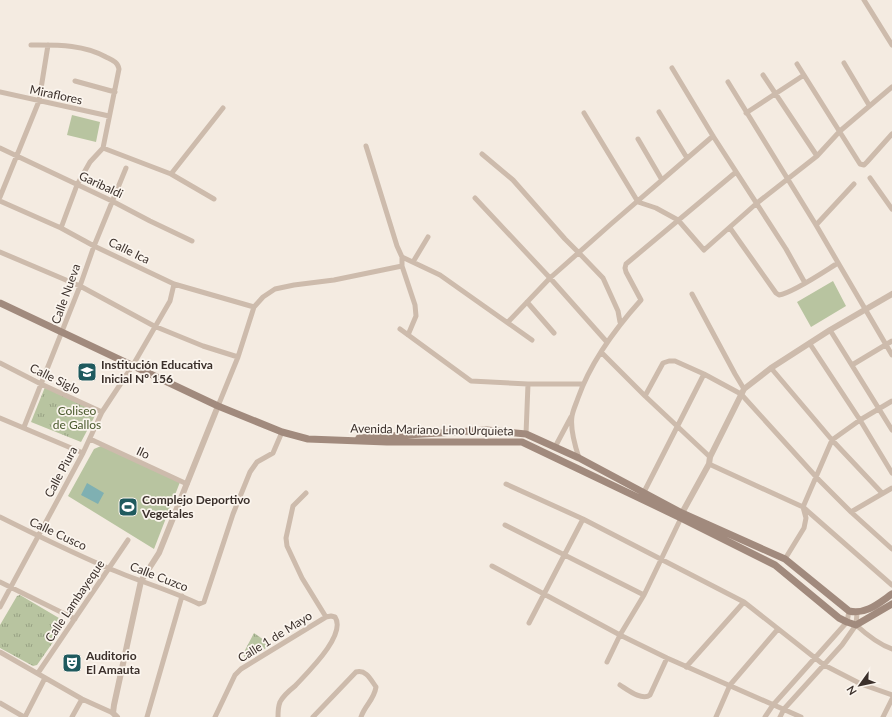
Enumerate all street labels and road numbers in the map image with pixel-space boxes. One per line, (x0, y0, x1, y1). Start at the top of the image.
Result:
street label: Miraflores (28, 82, 84, 107)
street label: Garibaldi (77, 168, 126, 201)
street label: Calle Ica (106, 234, 152, 267)
street label: Calle Nueva (48, 262, 83, 326)
street label: Calle Siglo (28, 360, 83, 397)
street label: Avenida Mariano Lino Urquieta (350, 421, 514, 438)
street label: Calle Piura (41, 443, 80, 500)
street label: Ilo (134, 443, 152, 462)
street label: Calle Cusco (27, 514, 89, 553)
street label: Calle Lambayeque (42, 557, 108, 645)
street label: Calle Cuzco (128, 559, 191, 595)
street label: Calle 1 de Mayo (235, 608, 315, 665)

